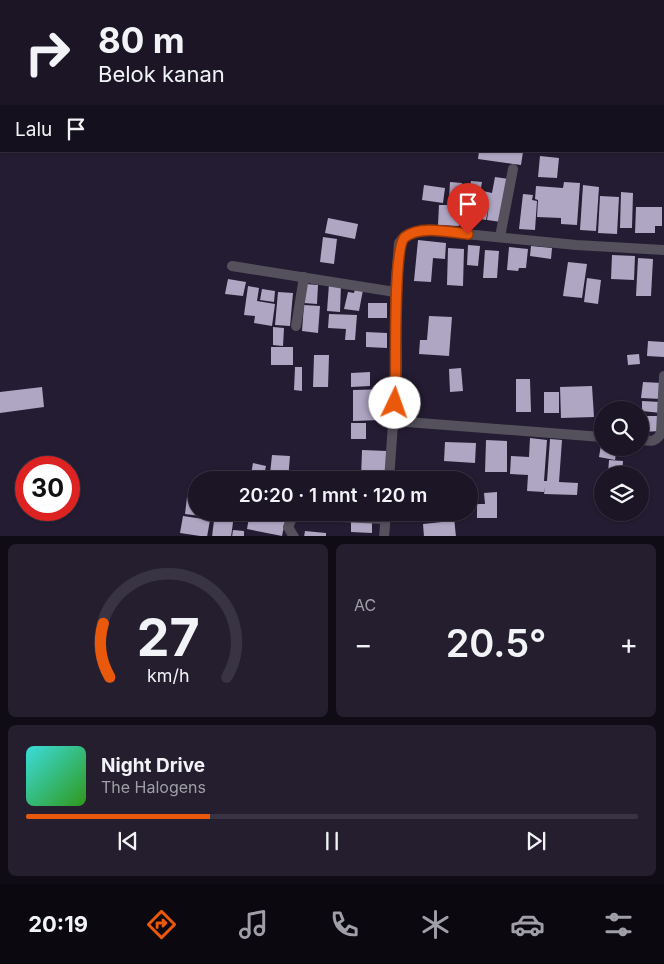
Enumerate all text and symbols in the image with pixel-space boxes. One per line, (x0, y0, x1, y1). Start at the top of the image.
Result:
text: 80 m (98, 19, 185, 61)
icon: right (15, 20, 80, 85)
text: Belok kanan (98, 61, 225, 87)
icon: arrive (62, 115, 90, 143)
text: Lalu (15, 118, 52, 141)
pin (447, 183, 489, 234)
icon: arrive (454, 190, 482, 218)
position arrow (368, 376, 420, 428)
map controls (594, 401, 649, 521)
button: search (594, 401, 649, 456)
speed limit sign: 30 (15, 456, 80, 521)
button: layers (594, 466, 649, 521)
text: 20:20 · 1 mnt · 120 m (239, 484, 427, 507)
text: AC (354, 595, 376, 615)
text: 27 (137, 606, 200, 669)
text: 20.5° (446, 620, 546, 666)
text: − (354, 627, 373, 661)
text: + (619, 627, 638, 661)
text: km/h (147, 665, 189, 686)
text: Night Drive (101, 754, 205, 777)
text: The Halogens (101, 777, 206, 797)
icon: previous (114, 827, 142, 855)
icon: pause (318, 827, 346, 855)
icon: next (522, 827, 550, 855)
icon: directions (144, 907, 179, 942)
icon: music (236, 907, 271, 942)
icon: phone (327, 907, 362, 942)
icon: climate (418, 907, 453, 942)
icon: car (510, 907, 545, 942)
icon: filters (601, 907, 636, 942)
text: 20:19 (28, 911, 88, 937)

